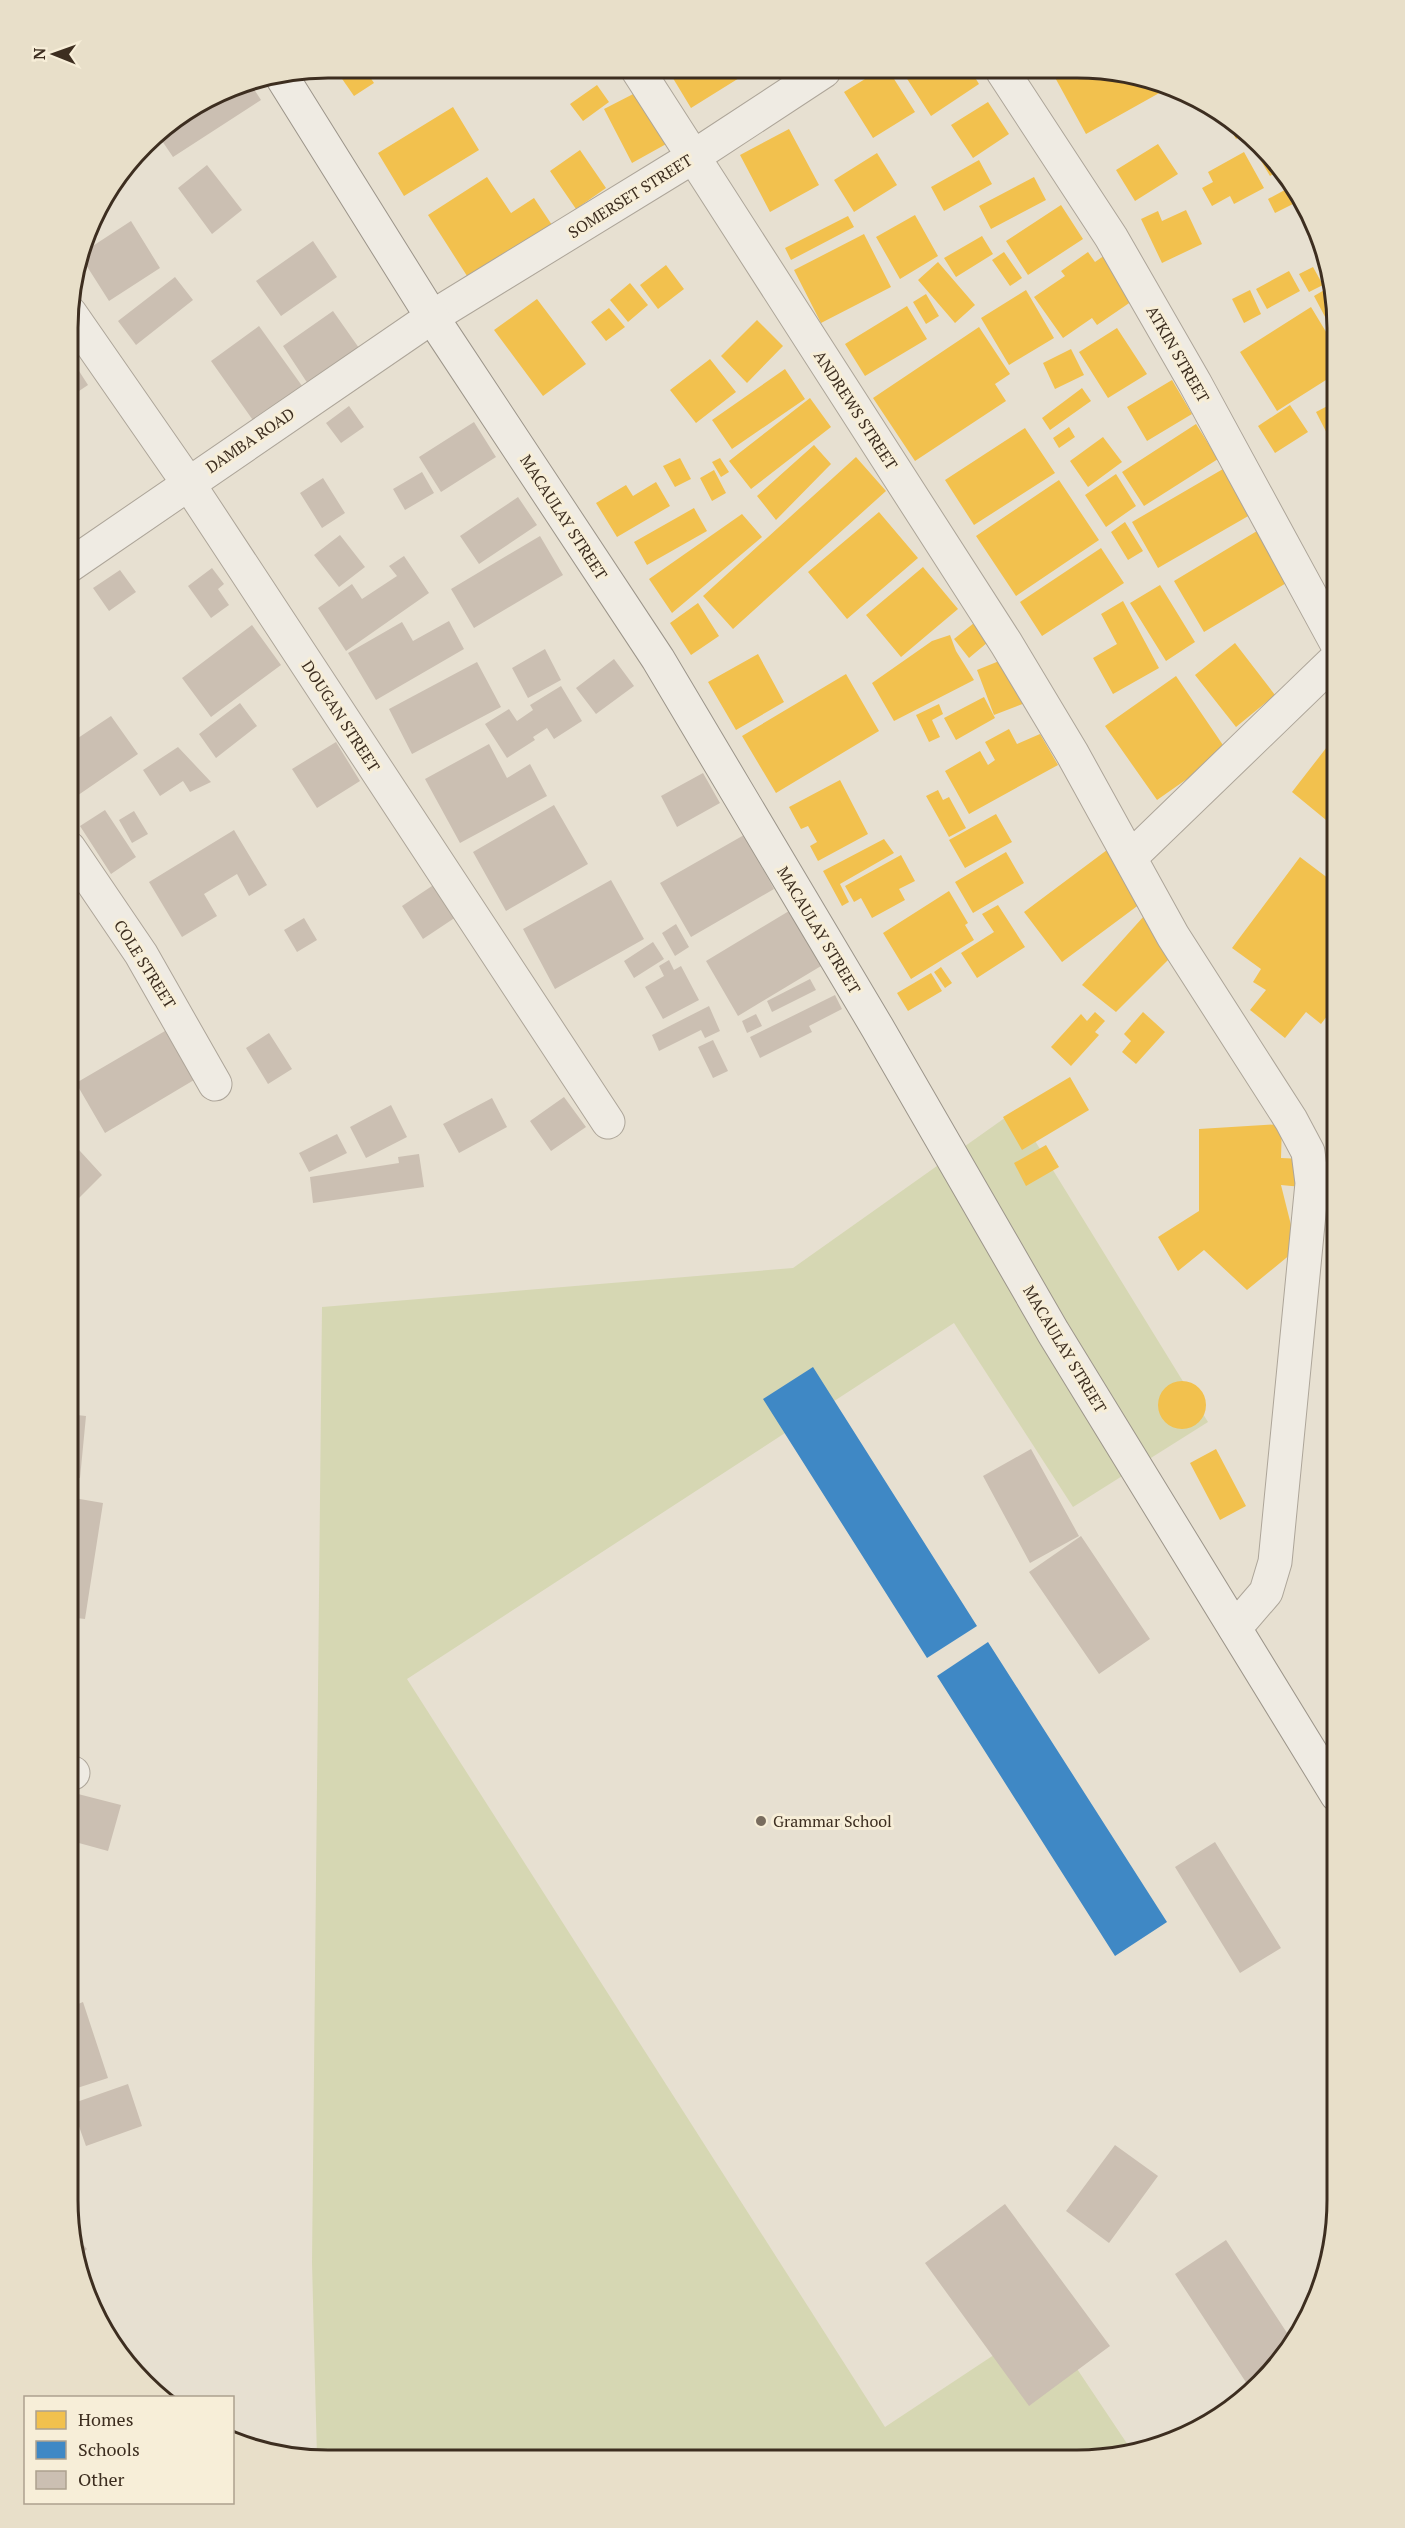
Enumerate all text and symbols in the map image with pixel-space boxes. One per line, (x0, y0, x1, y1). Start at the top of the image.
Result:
north arrow (24, 24, 84, 84)
text: N (28, 47, 50, 60)
street label: SOMERSET STREET (564, 149, 696, 243)
street label: ATKIN STREET (1141, 302, 1215, 406)
street label: ANDREWS STREET (809, 346, 903, 474)
street label: DAMBA ROAD (201, 402, 299, 478)
street label: MACAULAY STREET (515, 450, 613, 584)
street label: DOUGAN STREET (297, 656, 385, 776)
street label: MACAULAY STREET (772, 862, 866, 998)
street label: COLE STREET (109, 915, 181, 1013)
street label: MACAULAY STREET (1018, 1281, 1112, 1417)
place label: Grammar School (773, 1810, 892, 1832)
marker: Grammar School (754, 1814, 768, 1828)
legend (24, 2396, 234, 2504)
text: Homes (78, 2407, 133, 2431)
text: Schools (78, 2437, 140, 2461)
text: Other (78, 2467, 125, 2491)

